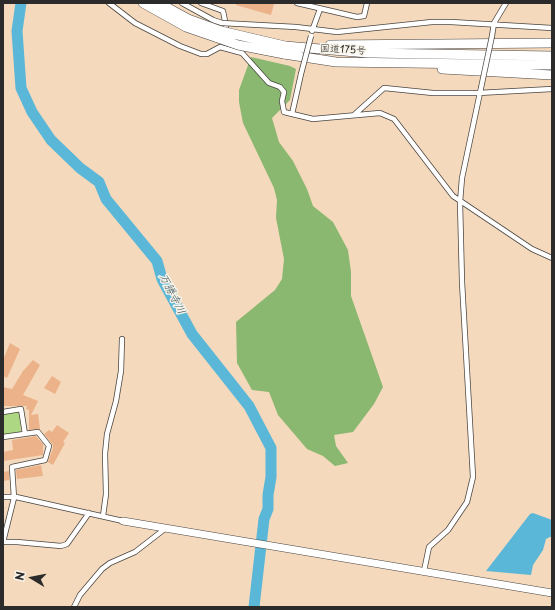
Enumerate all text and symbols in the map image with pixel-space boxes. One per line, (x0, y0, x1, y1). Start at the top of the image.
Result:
street label: 国道175号 (320, 43, 366, 57)
water label: 万勝寺川 (156, 271, 188, 317)
north arrow (12, 558, 52, 598)
text: N (11, 570, 29, 582)

